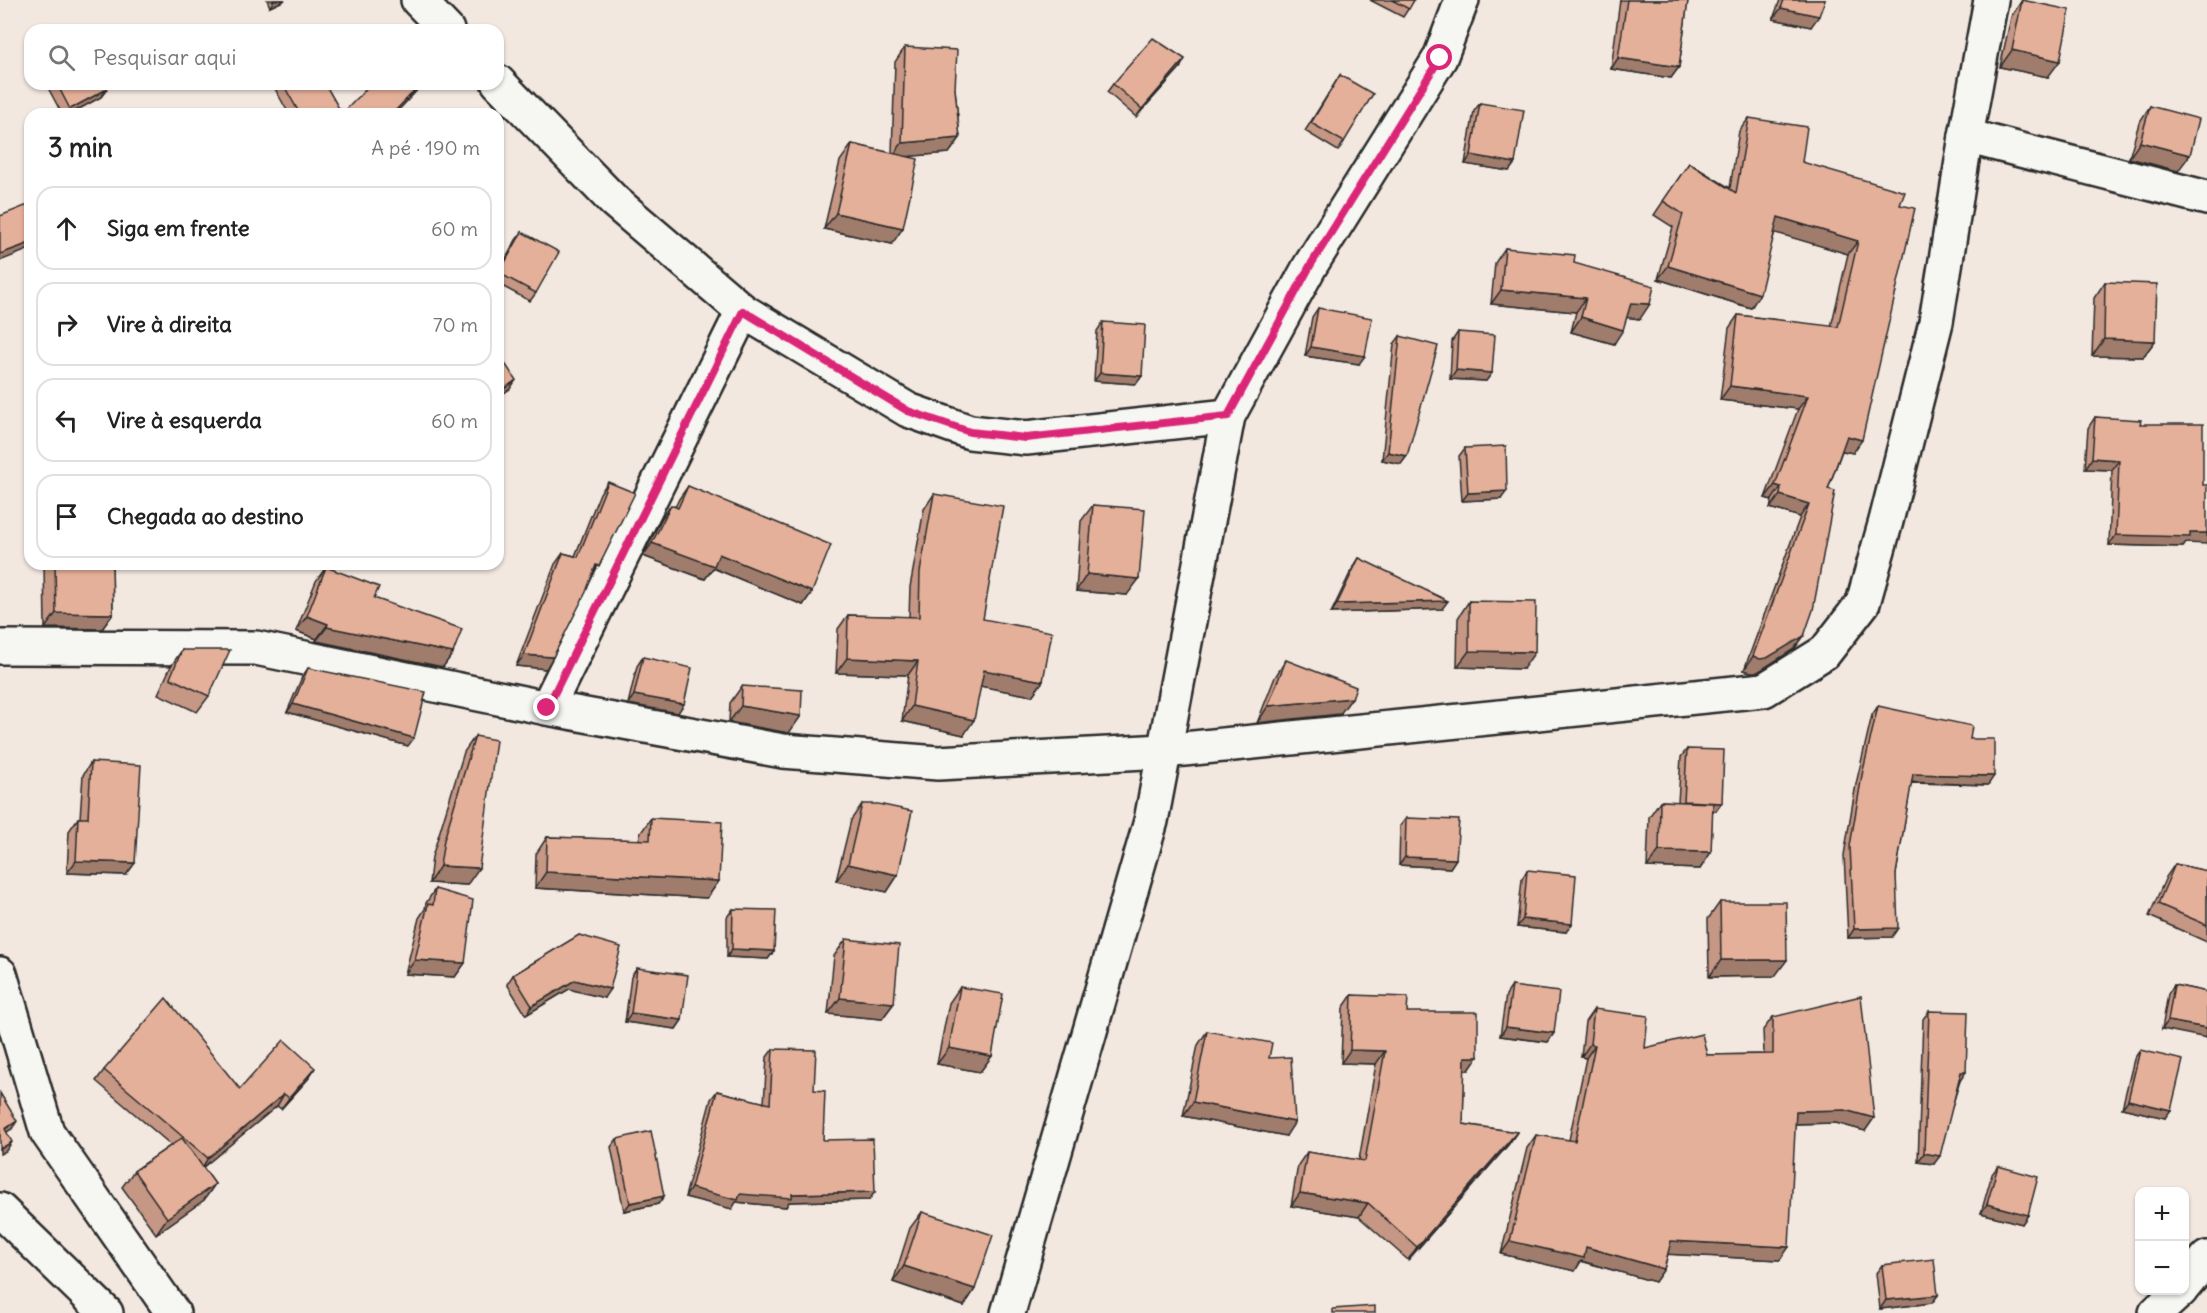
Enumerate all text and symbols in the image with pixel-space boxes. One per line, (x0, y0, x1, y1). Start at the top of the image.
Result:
search box (24, 24, 504, 90)
icon: search (45, 41, 78, 74)
text: Pesquisar aqui (93, 43, 236, 71)
route start (1426, 44, 1452, 70)
text: 3 min (48, 131, 113, 164)
text: A pé · 190 m (371, 135, 480, 160)
icon: ahead (50, 212, 83, 245)
text: Siga em frente (107, 214, 250, 242)
text: 60 m (431, 216, 478, 241)
icon: right (50, 308, 83, 341)
text: Vire à direita (107, 310, 232, 338)
text: 70 m (433, 312, 478, 337)
icon: left (50, 404, 83, 437)
text: Vire à esquerda (107, 406, 262, 434)
text: 60 m (431, 408, 478, 433)
icon: arrive (50, 500, 83, 533)
text: Chegada ao destino (107, 502, 304, 530)
route end (533, 694, 559, 720)
map controls (2135, 1187, 2189, 1295)
button: + (2135, 1187, 2189, 1241)
button: − (2135, 1241, 2189, 1295)

